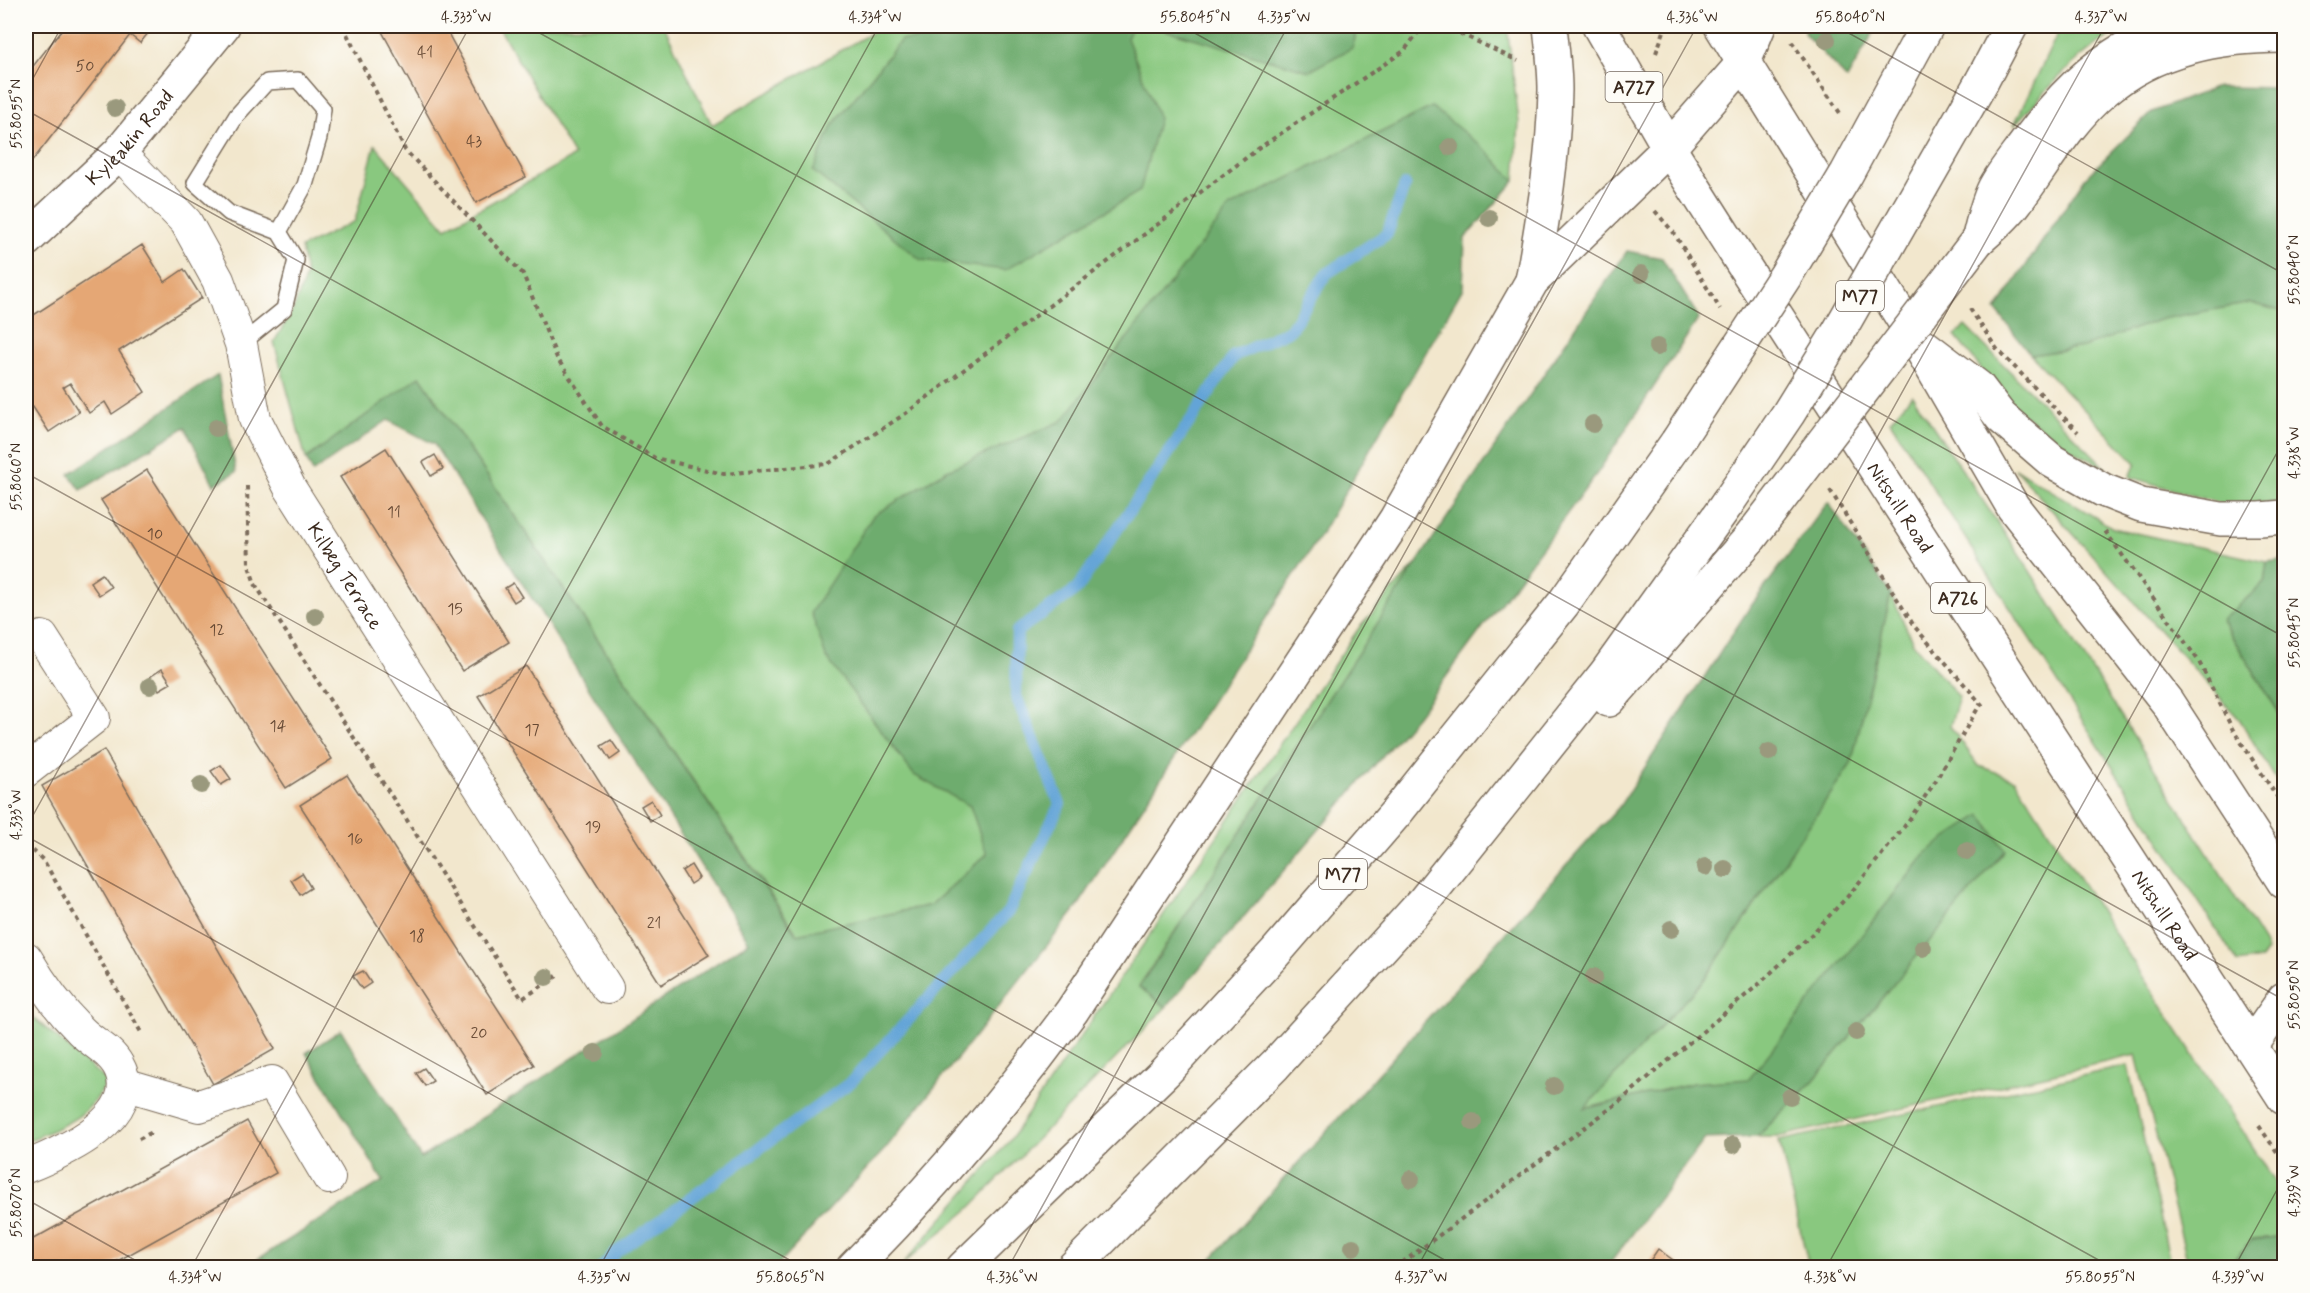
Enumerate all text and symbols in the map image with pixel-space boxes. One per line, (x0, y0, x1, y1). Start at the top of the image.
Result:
text: 4.333°W (441, 8, 491, 28)
text: 4.334°W (849, 8, 901, 28)
text: 55.8045°N (1160, 8, 1230, 28)
text: 4.335°W (1258, 8, 1310, 28)
text: 4.336°W (1666, 8, 1718, 28)
text: 55.8040°N (1815, 8, 1885, 28)
text: 4.337°W (2075, 8, 2127, 28)
house number: 41 (417, 42, 433, 63)
house number: 50 (76, 56, 94, 77)
road number: A727 (1606, 72, 1662, 102)
text: 55.8055°N (7, 79, 27, 149)
street label: Kyleakin Road (80, 84, 181, 192)
house number: 43 (466, 131, 482, 152)
text: 55.8040°N (2285, 235, 2305, 305)
road number: M77 (1836, 281, 1884, 311)
text: 4.338°W (2285, 427, 2305, 479)
text: 55.8060°N (7, 443, 27, 511)
street label: Nitshill Road (1860, 457, 1939, 559)
house number: 11 (387, 502, 401, 523)
street label: Kilbeg Terrace (300, 518, 388, 635)
house number: 10 (147, 524, 163, 545)
road number: A726 (1931, 583, 1985, 613)
text: 55.8045°N (2285, 598, 2305, 668)
house number: 15 (447, 599, 463, 620)
house number: 12 (209, 620, 225, 641)
house number: 14 (270, 716, 287, 737)
house number: 17 (524, 720, 540, 741)
text: 4.333°W (7, 790, 27, 840)
house number: 19 (585, 817, 601, 838)
house number: 16 (347, 829, 363, 850)
road number: M77 (1319, 859, 1367, 889)
street label: Nitshill Road (2124, 865, 2203, 966)
house number: 21 (647, 913, 661, 934)
house number: 18 (409, 926, 425, 947)
text: 55.8050°N (2285, 960, 2305, 1030)
house number: 20 (471, 1023, 488, 1044)
text: 4.339°W (2285, 1165, 2305, 1217)
text: 55.8070°N (7, 1168, 27, 1238)
text: 4.334°W (169, 1268, 221, 1288)
text: 4.335°W (578, 1268, 630, 1288)
text: 55.8065°N (756, 1268, 824, 1288)
text: 4.336°W (986, 1268, 1038, 1288)
text: 4.337°W (1395, 1268, 1447, 1288)
text: 4.338°W (1804, 1268, 1856, 1288)
text: 55.8055°N (2065, 1268, 2135, 1288)
text: 4.339°W (2212, 1268, 2264, 1288)

